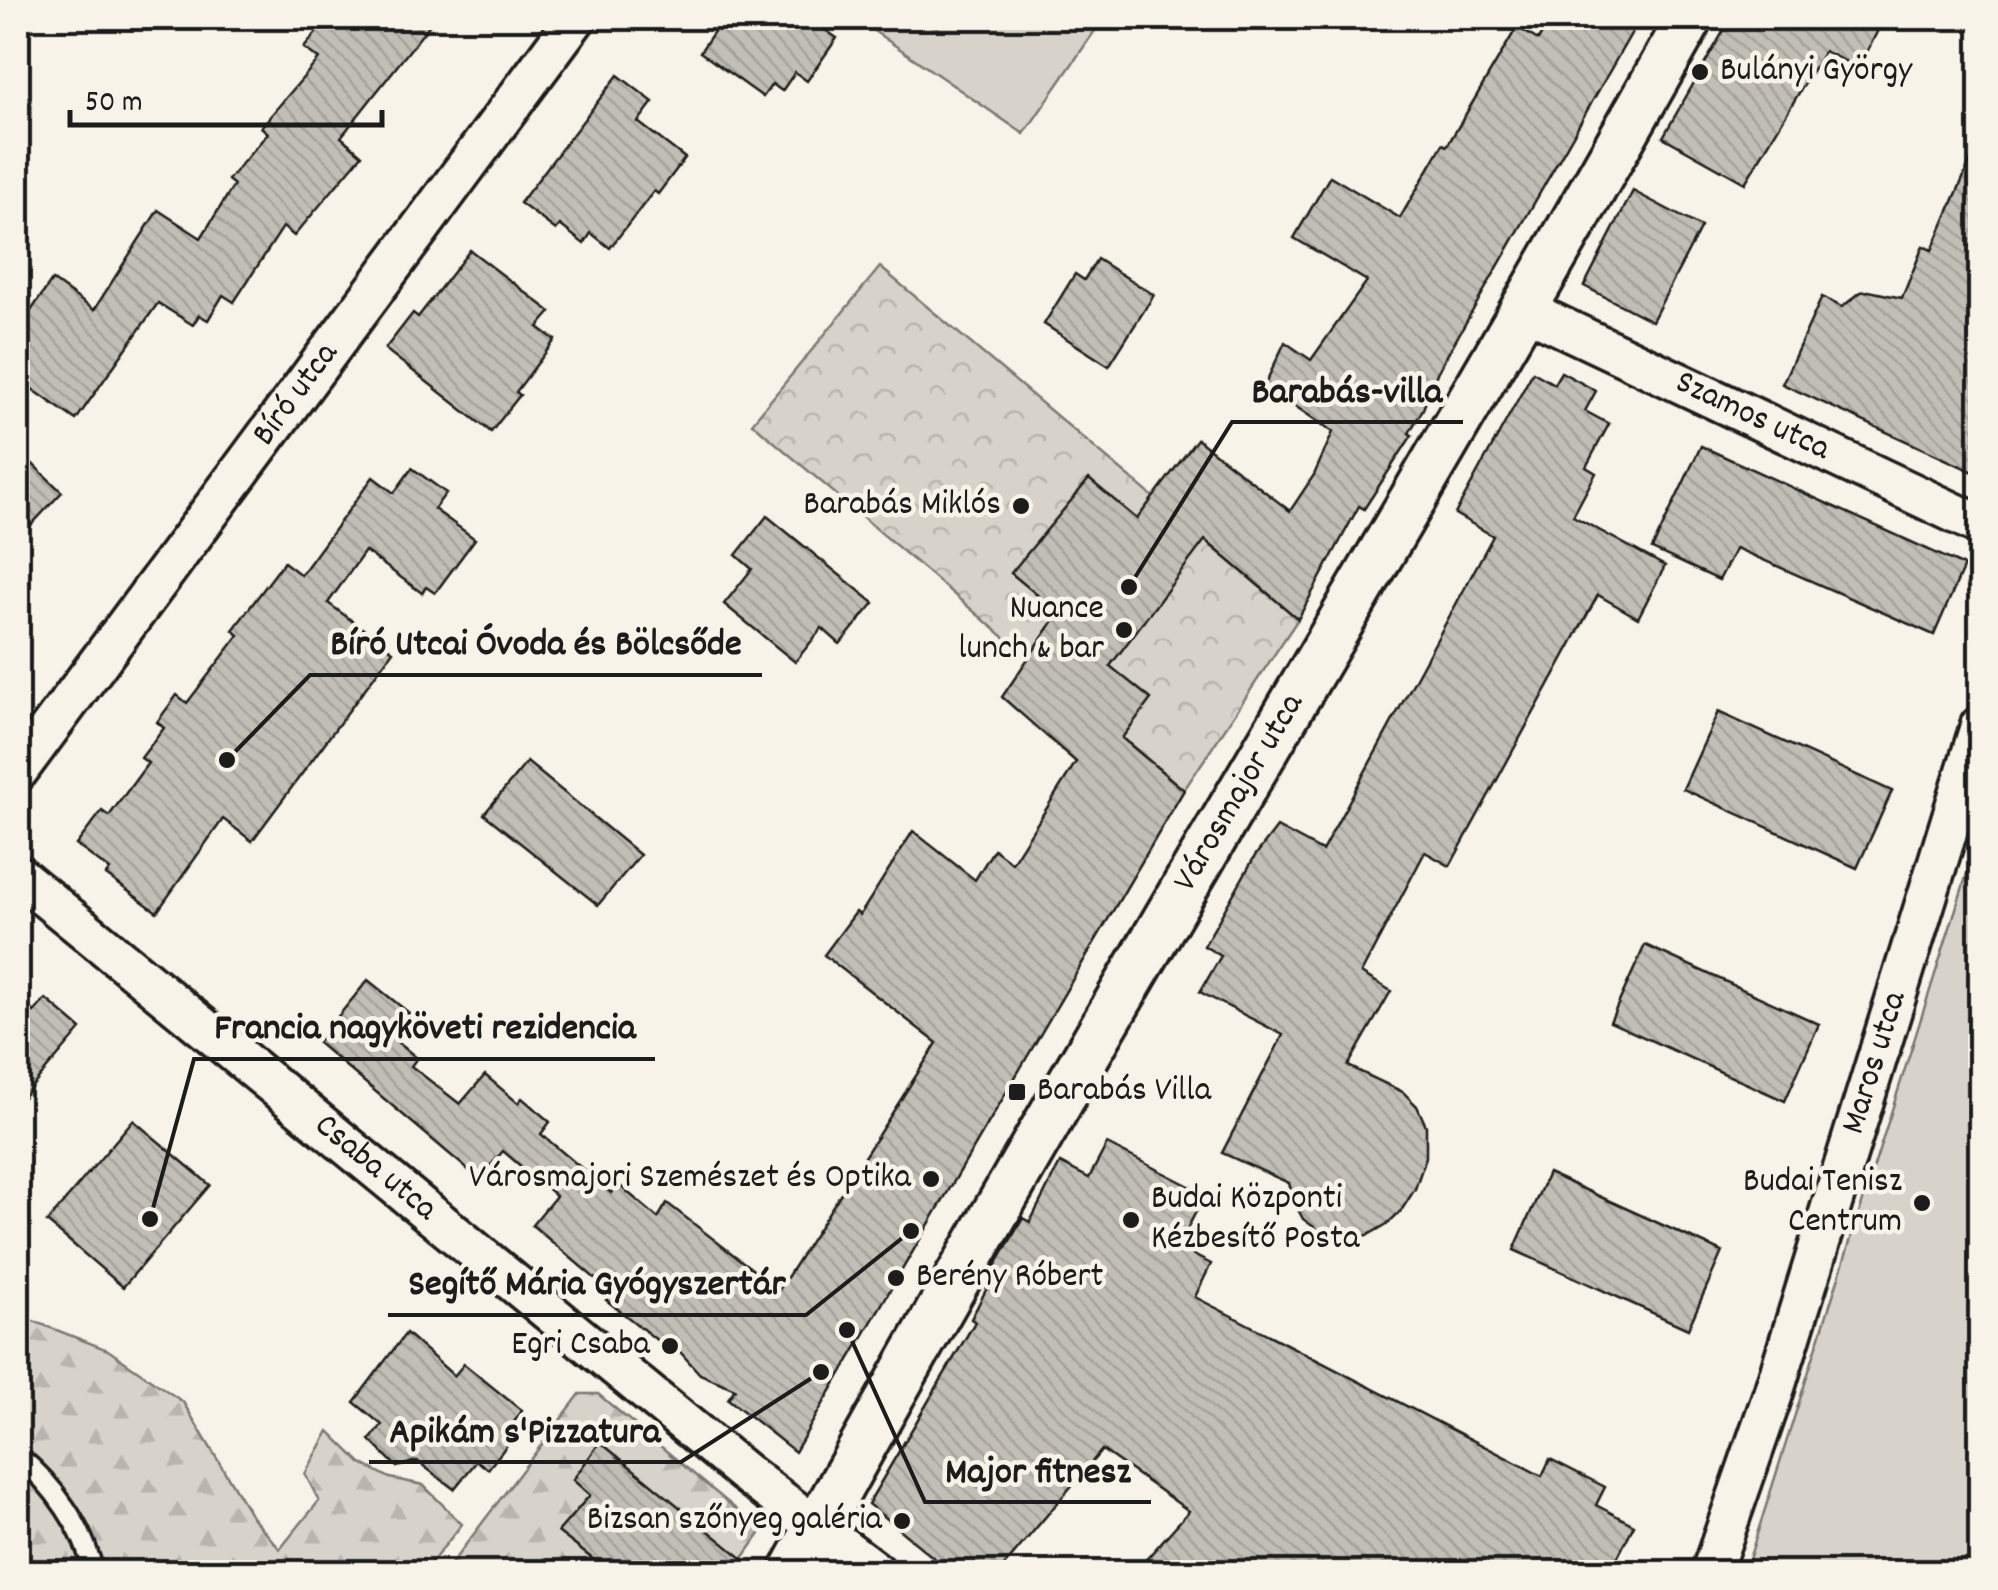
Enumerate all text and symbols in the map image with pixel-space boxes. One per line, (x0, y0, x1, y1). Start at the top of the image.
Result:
place label: Bulányi György (1720, 47, 1913, 97)
marker: Bulányi György (1689, 61, 1711, 83)
scale bar (70, 65, 382, 127)
text: 50 m (85, 83, 143, 126)
street label: Bíró utca (241, 332, 352, 457)
callout: Barabás-villa (1232, 354, 1463, 422)
street label: Szamos utca (1666, 359, 1838, 475)
text: Barabás-villa (1252, 367, 1444, 422)
place label: Barabás Miklós (803, 481, 1001, 531)
marker: Barabás Miklós (1010, 495, 1032, 517)
place label: Nuance lunch & bar (958, 585, 1104, 675)
callout: Bíró Utcai Óvoda és Bölcsőde (310, 607, 762, 675)
text: Bíró Utcai Óvoda és Bölcsőde (330, 619, 742, 674)
marker: Nuance lunch & bar (1113, 619, 1135, 641)
street label: Városmajor utca (1162, 684, 1318, 902)
street label: Maros utca (1830, 985, 1921, 1141)
callout: Francia nagyköveti rezidencia (194, 991, 655, 1059)
text: Francia nagyköveti rezidencia (214, 1003, 637, 1058)
place label: Barabás Villa (1037, 1067, 1212, 1117)
marker: Barabás Villa (1006, 1081, 1028, 1103)
street label: Csaba utca (302, 1103, 448, 1235)
place label: Városmajori Szemészet és Optika (469, 1154, 912, 1204)
place label: Budai Tenisz Centrum (1743, 1158, 1902, 1248)
marker: Városmajori Szemészet és Optika (920, 1168, 942, 1190)
place label: Budai Központi Kézbesítő Posta (1151, 1175, 1360, 1265)
marker: Budai Tenisz Centrum (1911, 1192, 1933, 1214)
marker: Budai Központi Kézbesítő Posta (1120, 1209, 1142, 1231)
callout: Segítő Mária Gyógyszertár (388, 1247, 806, 1315)
place label: Berény Róbert (916, 1253, 1104, 1303)
text: Segítő Mária Gyógyszertár (408, 1259, 787, 1314)
marker: Berény Róbert (885, 1267, 907, 1289)
place label: Egri Csaba (511, 1321, 651, 1371)
marker: Egri Csaba (659, 1335, 681, 1357)
callout: Apikám s'Pizzatura (369, 1394, 681, 1462)
text: Apikám s'Pizzatura (389, 1407, 662, 1462)
callout: Major fitnesz (925, 1434, 1151, 1502)
text: Major fitnesz (945, 1447, 1132, 1502)
place label: Bizsan szőnyeg galéria (587, 1496, 883, 1546)
marker: Bizsan szőnyeg galéria (891, 1510, 913, 1532)

